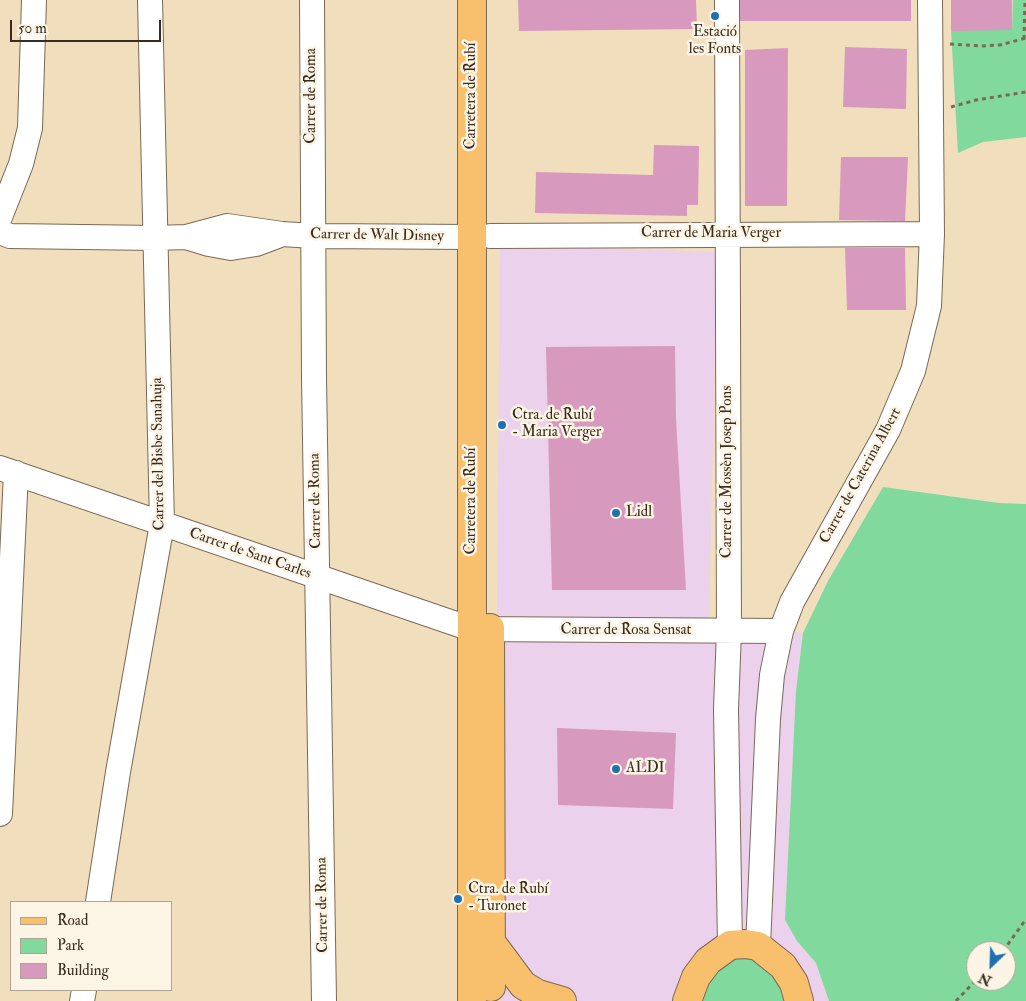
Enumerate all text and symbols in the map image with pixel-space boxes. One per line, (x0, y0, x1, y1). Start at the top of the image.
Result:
scale bar (12, 10, 164, 42)
marker: Estació les Fonts (709, 10, 721, 22)
text: 50 m (18, 19, 47, 38)
place label: Estació les Fonts (689, 24, 741, 59)
street label: Carretera de Rubí (463, 43, 481, 149)
street label: Carrer de Roma (303, 48, 321, 144)
street label: Carrer de Maria Verger (641, 225, 781, 243)
street label: Carrer de Walt Disney (310, 226, 444, 246)
street label: Carrer del Bisbe Sanahuja (149, 377, 169, 531)
street label: Carrer de Mossèn Josep Pons (719, 386, 737, 558)
street label: Carrer de Caterina Albert (816, 405, 906, 547)
place label: Ctra. de Rubí - Maria Verger (512, 407, 601, 442)
marker: Ctra. de Rubí - Maria Verger (496, 419, 508, 431)
street label: Carretera de Rubí (463, 448, 481, 554)
street label: Carrer de Roma (306, 453, 326, 549)
place label: Lidl (626, 504, 652, 522)
marker: Lidl (610, 507, 622, 519)
street label: Carrer de Sant Carles (187, 525, 313, 583)
street label: Carrer de Rosa Sensat (561, 622, 691, 640)
place label: ALDI (626, 760, 665, 778)
marker: ALDI (610, 763, 622, 775)
street label: Carrer de Roma (313, 857, 333, 953)
place label: Ctra. de Rubí - Turonet (468, 881, 548, 916)
marker: Ctra. de Rubí - Turonet (452, 893, 464, 905)
legend (10, 901, 172, 991)
text: Road (57, 911, 88, 930)
text: Park (57, 936, 84, 955)
north arrow (966, 941, 1016, 991)
text: Building (57, 961, 109, 980)
text: N (976, 969, 994, 990)

